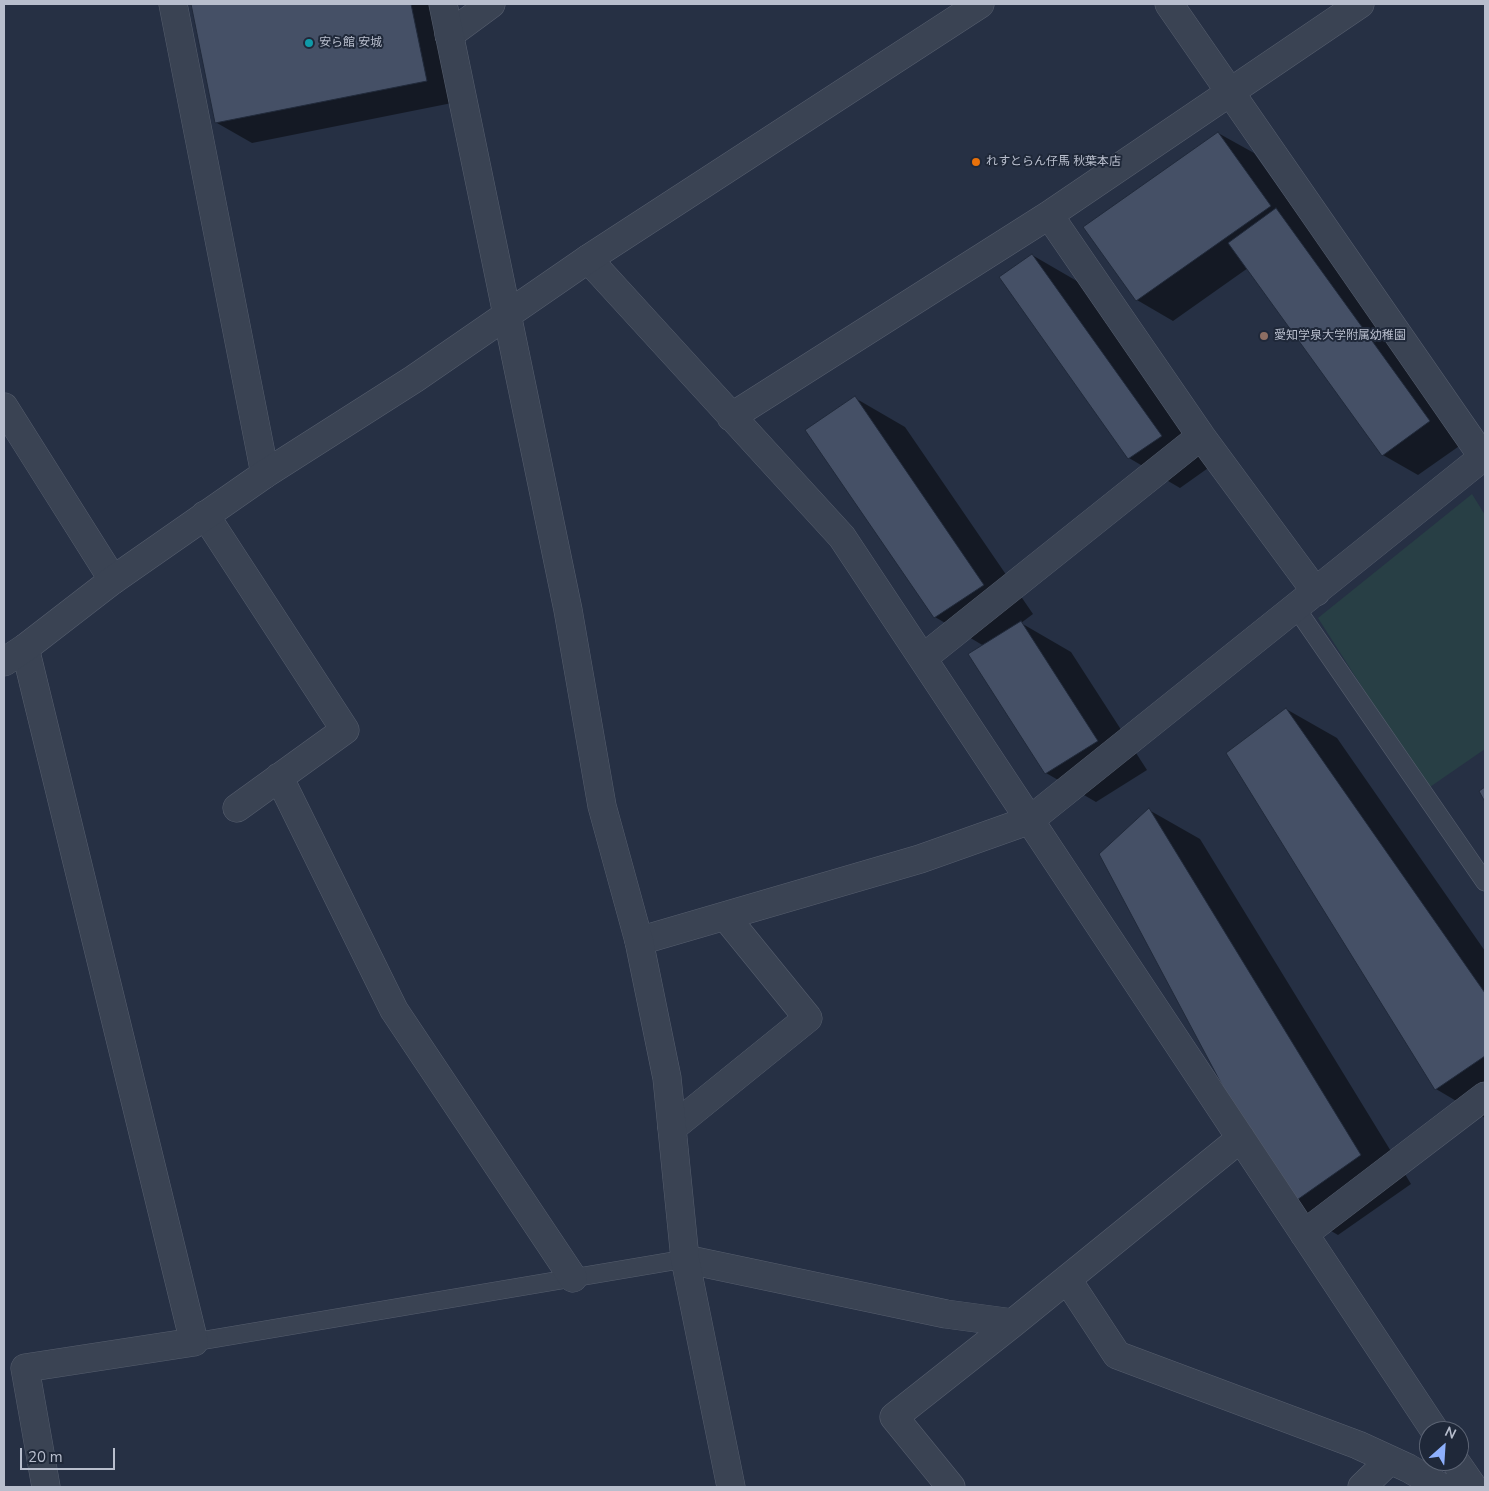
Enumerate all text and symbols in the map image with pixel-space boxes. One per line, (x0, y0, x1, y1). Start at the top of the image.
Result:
place label: 安ら館 安城 (319, 36, 382, 50)
marker: 安ら館 安城 (303, 37, 315, 49)
place label: れすとらん仔馬 秋葉本店 (986, 155, 1121, 169)
marker: れすとらん仔馬 秋葉本店 (970, 156, 982, 168)
place label: 愛知学泉大学附属幼稚園 (1274, 329, 1406, 343)
marker: 愛知学泉大学附属幼稚園 (1258, 330, 1270, 342)
north arrow (1419, 1421, 1469, 1471)
text: N (1441, 1422, 1459, 1444)
scale bar (22, 1438, 118, 1470)
text: 20 m (28, 1447, 63, 1467)

